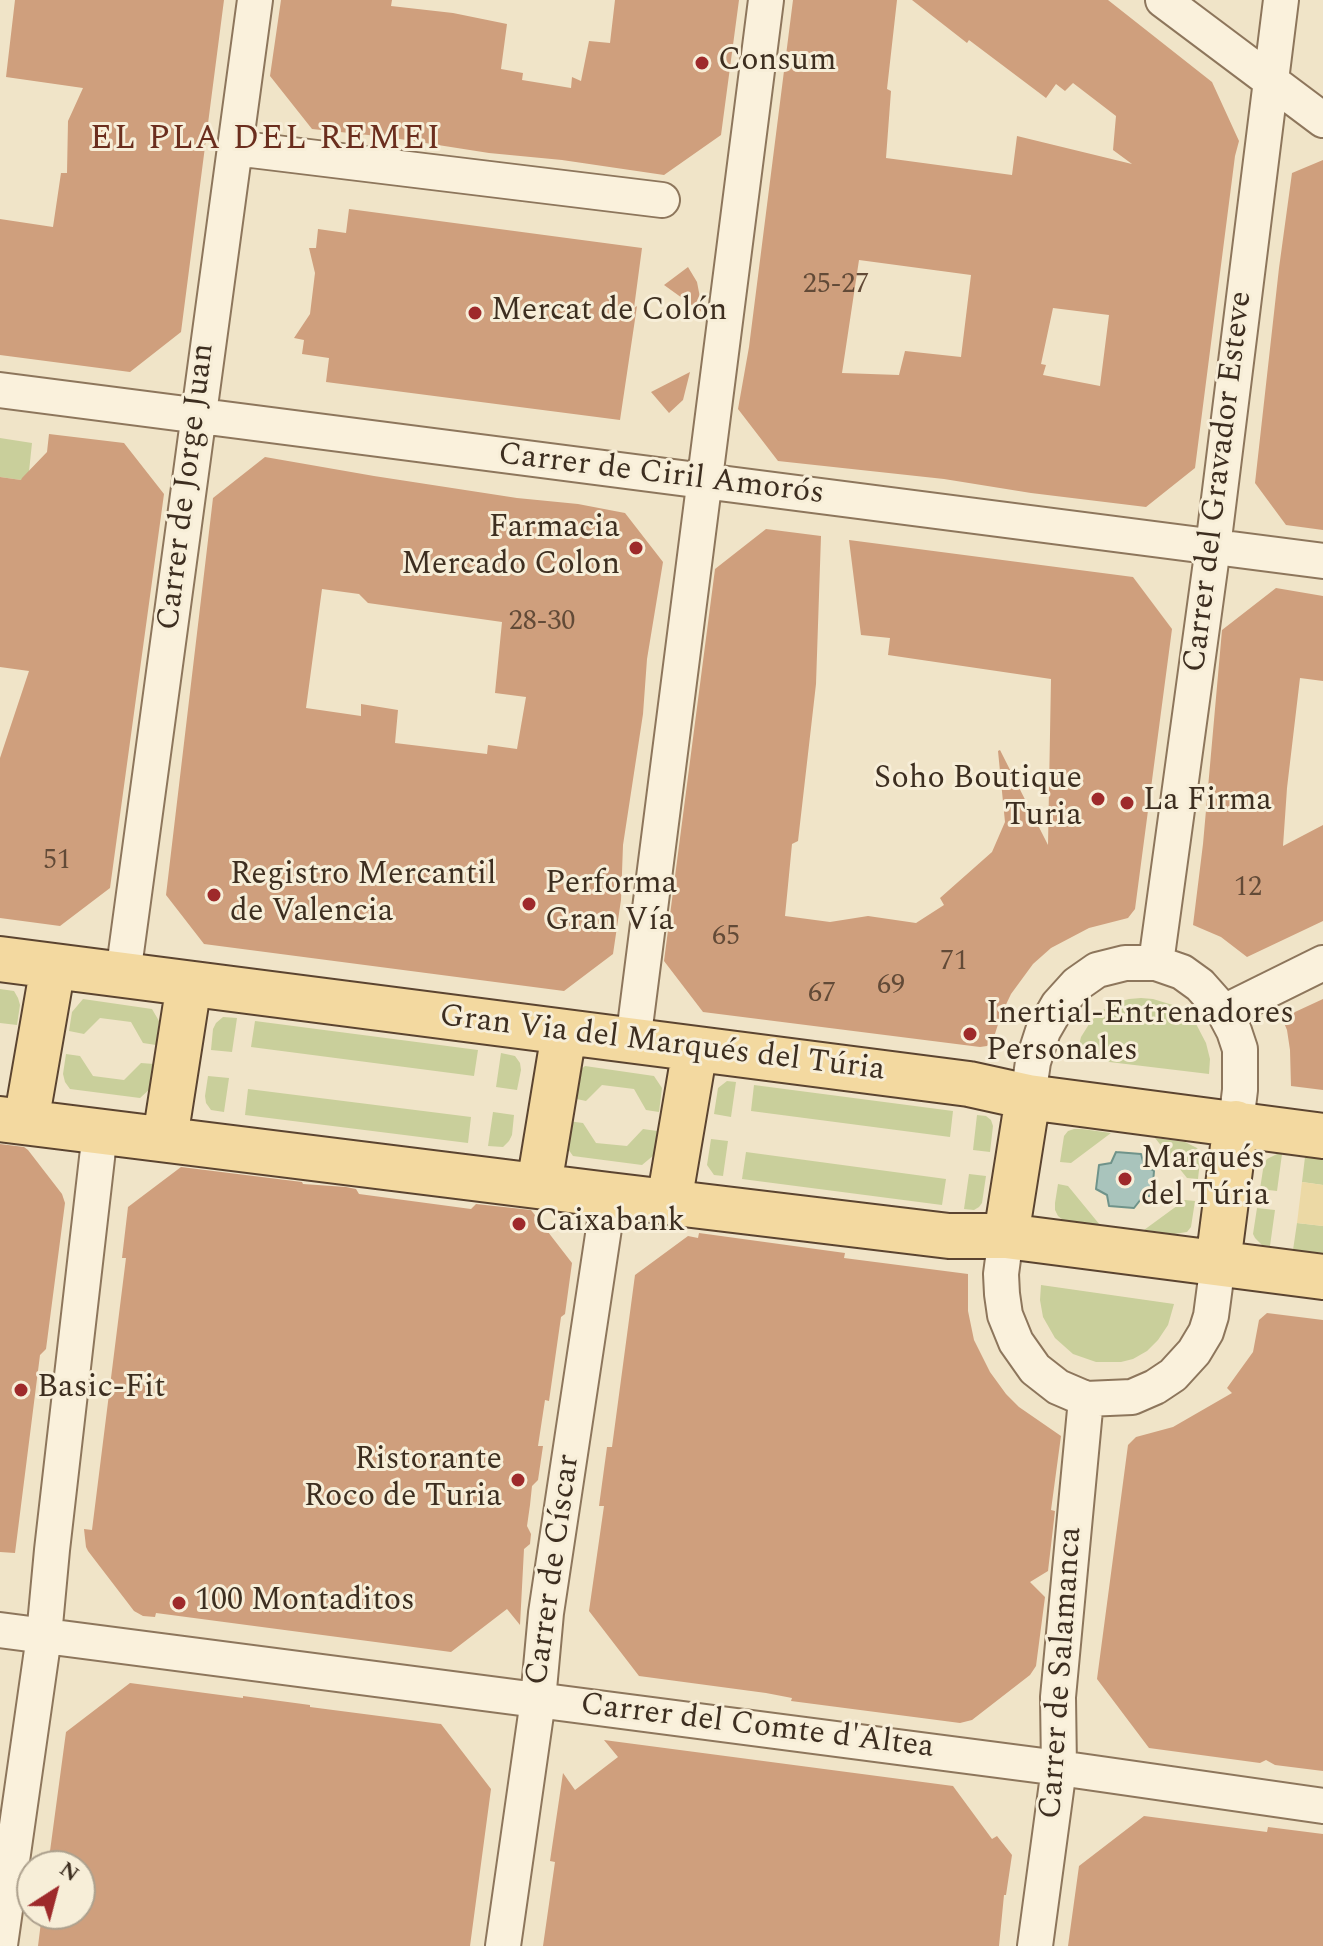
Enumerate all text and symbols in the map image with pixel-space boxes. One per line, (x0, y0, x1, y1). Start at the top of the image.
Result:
place label: Consum (718, 44, 836, 82)
marker: Consum (693, 54, 711, 72)
district label: EL PLA DEL REMEI (90, 121, 442, 161)
house number: 25-27 (803, 270, 869, 304)
street label: Carrer del Gravador Esteve (1178, 289, 1262, 675)
place label: Mercat de Colón (491, 294, 727, 332)
marker: Mercat de Colón (466, 304, 484, 322)
street label: Carrer de Jorge Juan (151, 341, 225, 633)
street label: Carrer de Ciril Amorós (496, 437, 826, 515)
place label: Farmacia Mercado Colon (401, 511, 620, 586)
marker: Farmacia Mercado Colon (627, 539, 645, 557)
house number: 28-30 (509, 607, 575, 641)
place label: Soho Boutique Turia (874, 762, 1082, 837)
place label: La Firma (1143, 784, 1272, 822)
marker: Soho Boutique Turia (1089, 790, 1107, 808)
marker: La Firma (1118, 794, 1136, 812)
house number: 51 (43, 846, 71, 880)
place label: Registro Mercantil de Valencia (230, 858, 496, 933)
place label: Performa Gran Vía (545, 867, 677, 942)
house number: 12 (1234, 873, 1262, 907)
marker: Registro Mercantil de Valencia (205, 886, 223, 904)
marker: Performa Gran Vía (520, 895, 538, 913)
house number: 65 (712, 922, 740, 956)
house number: 71 (940, 947, 968, 981)
house number: 69 (877, 971, 905, 1005)
house number: 67 (808, 979, 836, 1013)
place label: Inertial-Entrenadores Personales (986, 997, 1294, 1072)
street label: Gran Via del Marqués del Túria (437, 999, 887, 1091)
marker: Inertial-Entrenadores Personales (961, 1025, 979, 1043)
place label: Marqués del Túria (1141, 1142, 1269, 1217)
marker: Marqués del Túria (1116, 1170, 1134, 1188)
place label: Caixabank (535, 1205, 685, 1243)
marker: Caixabank (510, 1215, 528, 1233)
place label: Basic-Fit (37, 1371, 166, 1409)
marker: Basic-Fit (12, 1381, 30, 1399)
place label: Ristorante Roco de Turia (304, 1443, 502, 1518)
street label: Carrer de Císcar (520, 1452, 590, 1688)
marker: Ristorante Roco de Turia (509, 1471, 527, 1489)
street label: Carrer de Salamanca (1034, 1526, 1092, 1820)
place label: 100 Montaditos (195, 1584, 415, 1622)
marker: 100 Montaditos (170, 1594, 188, 1612)
street label: Carrer del Comte d'Altea (578, 1687, 936, 1769)
north arrow (16, 1850, 96, 1930)
text: N (52, 1853, 86, 1890)

